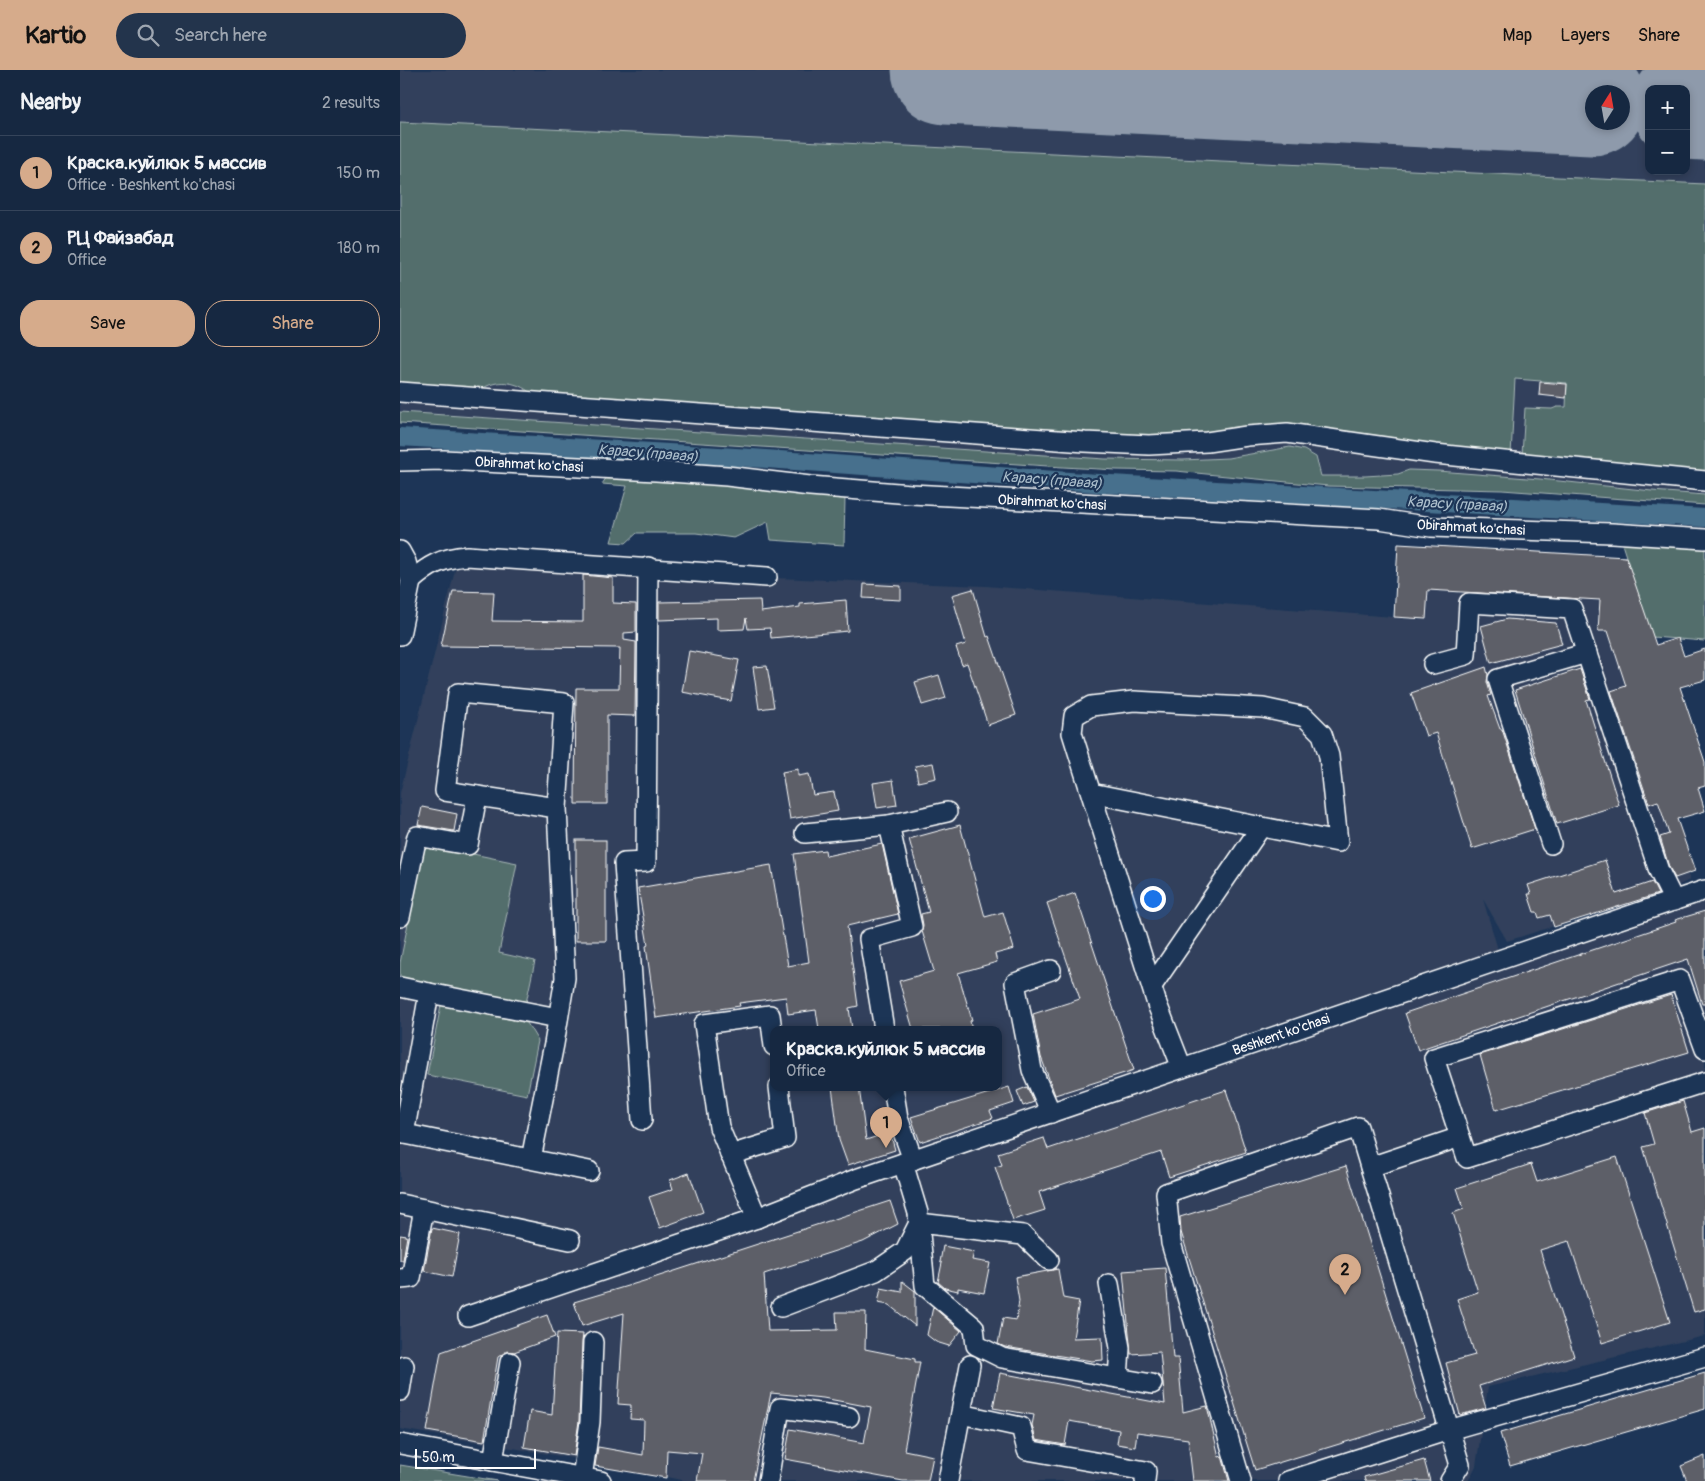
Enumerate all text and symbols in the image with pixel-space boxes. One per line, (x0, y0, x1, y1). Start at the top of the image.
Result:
search box (116, 13, 466, 58)
text: Kartio (25, 21, 86, 50)
icon: search (134, 21, 162, 49)
text: Search here (174, 23, 267, 47)
text: Map (1503, 24, 1532, 47)
text: Layers (1560, 24, 1610, 47)
text: Share (1638, 24, 1680, 47)
north arrow (1585, 85, 1630, 130)
map controls (1645, 85, 1690, 175)
button: + (1645, 85, 1690, 130)
text: Nearby (20, 89, 81, 116)
text: 2 results (322, 93, 380, 113)
button: − (1645, 130, 1690, 175)
text: Краска.куйлюк 5 массив (67, 151, 267, 175)
text: 1 (33, 163, 39, 183)
text: 150 m (336, 163, 380, 183)
text: Office · Beshkent ko'chasi (67, 175, 235, 195)
text: РЦ Файзабад (67, 226, 173, 250)
text: 2 (32, 238, 40, 258)
text: 180 m (337, 238, 380, 258)
text: Office (67, 250, 107, 270)
button: Save (20, 300, 195, 347)
button: Share (205, 300, 380, 347)
water label: Карасу (правая) (597, 441, 699, 466)
street label: Obirahmat ko'chasi (474, 453, 584, 476)
water label: Карасу (правая) (1001, 468, 1103, 493)
street label: Obirahmat ko'chasi (997, 491, 1107, 514)
water label: Карасу (правая) (1406, 492, 1507, 517)
street label: Obirahmat ko'chasi (1416, 516, 1526, 539)
your location (1140, 886, 1166, 912)
street label: Beshkent ko'chasi (1230, 1010, 1332, 1059)
popup (770, 1026, 1002, 1091)
text: Краска.куйлюк 5 массив (786, 1037, 986, 1061)
text: Office (786, 1061, 826, 1081)
pin: 1 (870, 1107, 902, 1148)
pin: 2 (1329, 1254, 1361, 1295)
scale bar (415, 1446, 536, 1469)
text: 50 m (422, 1449, 455, 1466)

